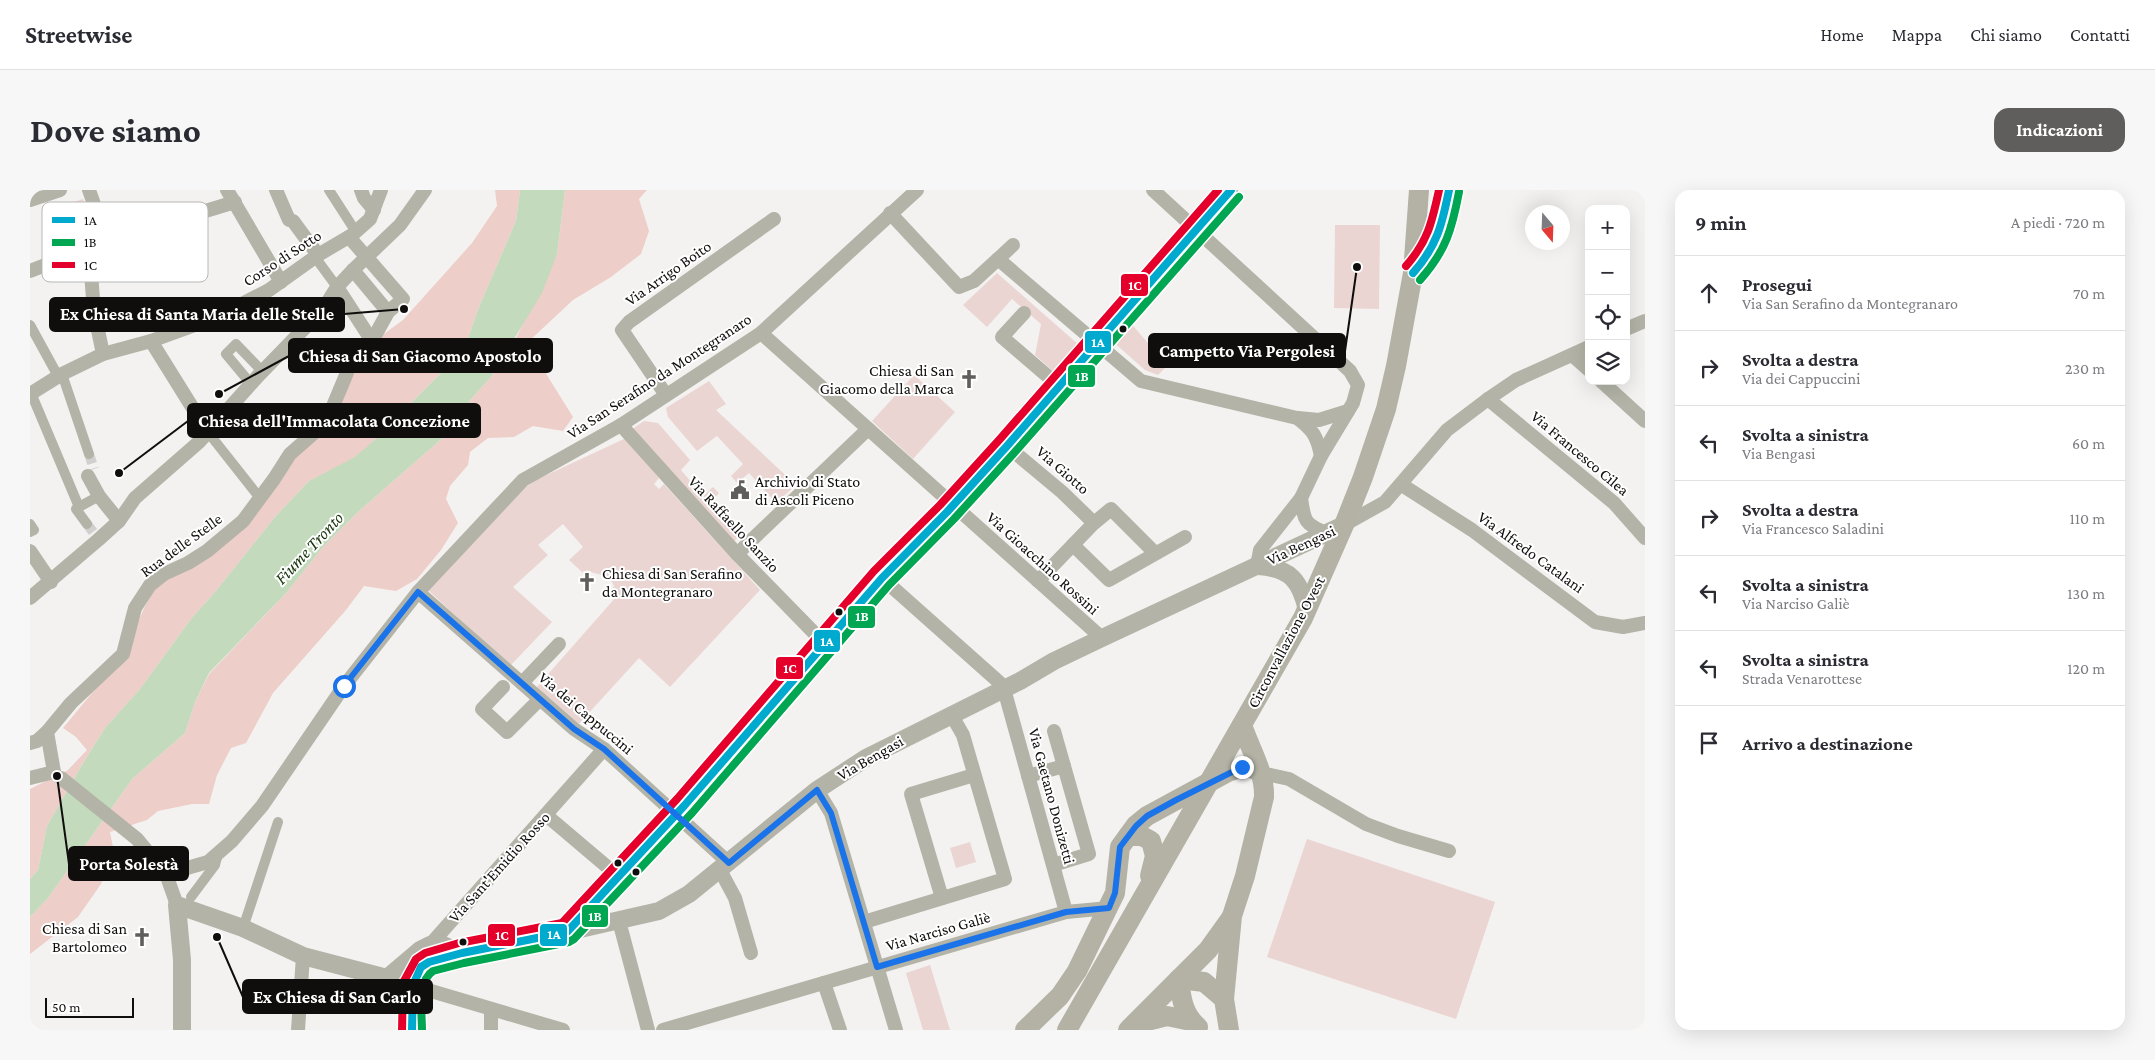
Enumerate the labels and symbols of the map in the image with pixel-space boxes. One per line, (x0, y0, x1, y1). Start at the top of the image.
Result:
legend (42, 202, 208, 282)
north arrow (1525, 205, 1570, 250)
text: 1A (84, 212, 97, 228)
street label: Corso di Sotto (240, 226, 324, 290)
text: 1B (84, 234, 97, 250)
street label: Via Arrigo Boito (622, 237, 715, 310)
text: 1C (84, 257, 97, 273)
line badge: 1C (1120, 273, 1149, 297)
text: 1C (1128, 277, 1142, 293)
callout: Ex Chiesa di Santa Maria delle Stelle (50, 298, 344, 331)
text: Ex Chiesa di Santa Maria delle Stelle (60, 304, 334, 324)
street label: Via San Serafino da Montegranaro (564, 310, 755, 443)
unlabelled marker (1118, 324, 1128, 334)
line badge: 1A (1084, 330, 1112, 354)
text: 1A (1091, 334, 1105, 350)
callout: Campetto Via Pergolesi (1149, 334, 1345, 367)
callout: Chiesa di San Giacomo Apostolo (289, 339, 552, 372)
text: Campetto Via Pergolesi (1159, 341, 1336, 361)
text: Chiesa di San Giacomo Apostolo (298, 346, 542, 366)
place label: Chiesa di San Giacomo della Marca (820, 362, 955, 397)
line badge: 1B (1067, 364, 1096, 388)
church icon: Chiesa di San Giacomo della Marca (958, 368, 980, 390)
text: 1B (1075, 368, 1089, 384)
callout: Chiesa dell'Immacolata Concezione (188, 404, 480, 437)
street label: Via Francesco Cilea (1528, 407, 1633, 499)
text: Chiesa dell'Immacolata Concezione (198, 411, 470, 431)
street label: Via Giotto (1033, 443, 1093, 497)
street label: Via Raffaello Sanzio (685, 472, 783, 576)
place label: Archivio di Stato di Ascoli Piceno (755, 473, 860, 508)
public building icon: Archivio di Stato di Ascoli Piceno (729, 479, 751, 501)
water label: Fiume Tronto (270, 507, 348, 588)
street label: Via Gioacchino Rossini (984, 508, 1102, 618)
street label: Via Alfredo Catalani (1475, 508, 1587, 596)
street label: Rua delle Stelle (137, 510, 225, 580)
street label: Via Bengasi (1264, 522, 1338, 569)
place label: Chiesa di San Serafino da Montegranaro (602, 565, 742, 601)
church icon: Chiesa di San Serafino da Montegranaro (576, 571, 598, 593)
street label: Circonvallazione Ovest (1244, 573, 1328, 711)
line badge: 1B (847, 605, 876, 629)
unlabelled marker (834, 607, 844, 617)
text: 1B (855, 608, 869, 624)
line badge: 1A (813, 629, 841, 653)
text: 1A (820, 633, 834, 649)
line badge: 1C (775, 656, 804, 680)
text: 1C (783, 660, 797, 676)
street label: Via dei Cappuccini (535, 668, 637, 758)
route start (333, 675, 356, 698)
street label: Via Gaetano Donizetti (1026, 726, 1078, 866)
street label: Via Bengasi (834, 732, 907, 785)
route end (1231, 756, 1254, 779)
street label: Via Sant'Emidio Rosso (445, 808, 553, 926)
callout: Porta Solestà (69, 847, 188, 880)
text: Porta Solestà (79, 854, 179, 874)
unlabelled marker (613, 858, 623, 868)
unlabelled marker (631, 867, 641, 877)
line badge: 1B (581, 904, 609, 928)
text: 1B (588, 908, 602, 924)
street label: Via Narciso Galiè (884, 908, 992, 954)
place label: Chiesa di San Bartolomeo (42, 920, 127, 955)
line badge: 1C (487, 923, 516, 947)
line badge: 1A (539, 923, 568, 947)
church icon: Chiesa di San Bartolomeo (131, 926, 153, 948)
text: 1A (547, 926, 561, 942)
text: 1C (495, 927, 509, 943)
unlabelled marker (458, 937, 468, 947)
callout: Ex Chiesa di San Carlo (243, 980, 432, 1013)
text: Ex Chiesa di San Carlo (253, 987, 421, 1007)
scale bar (45, 995, 134, 1018)

